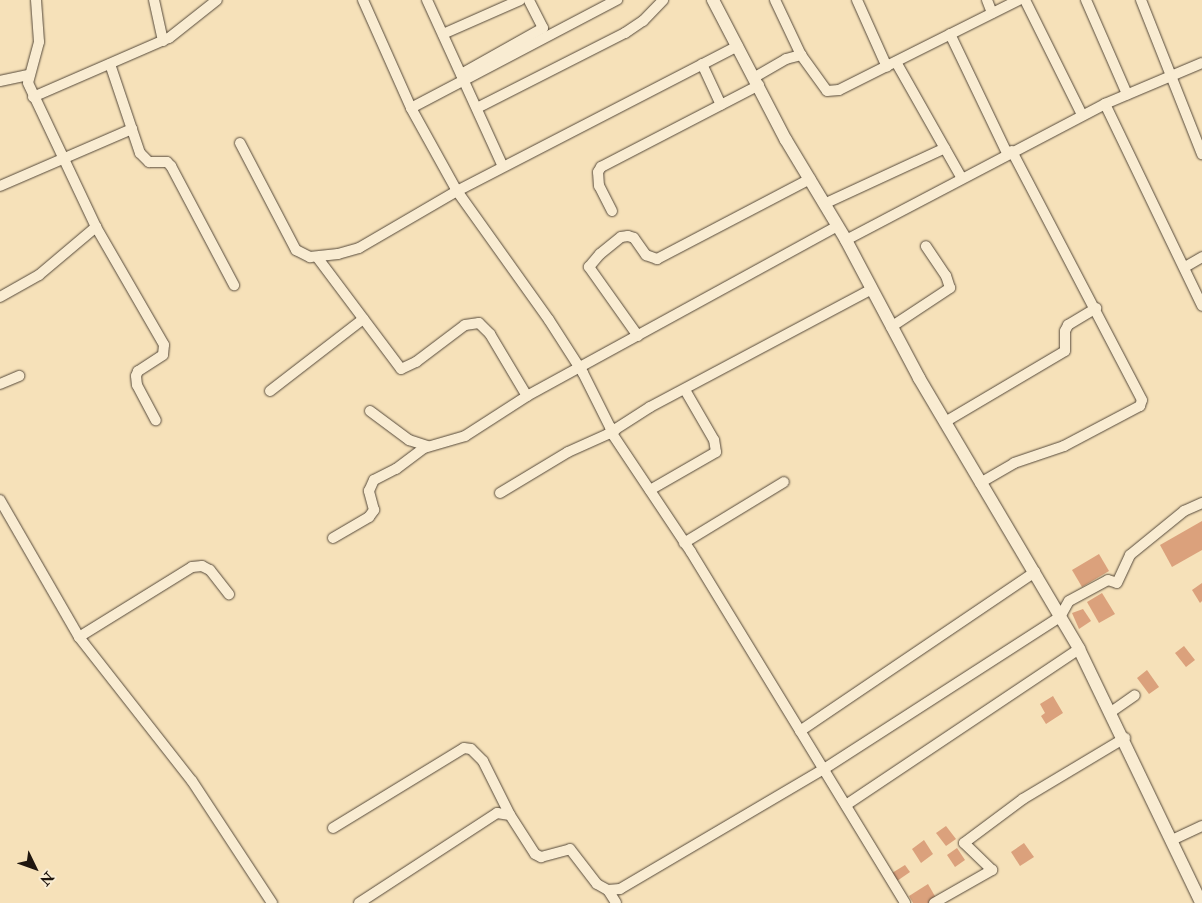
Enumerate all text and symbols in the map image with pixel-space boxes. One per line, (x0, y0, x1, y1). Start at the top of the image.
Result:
north arrow (10, 843, 60, 893)
text: N (36, 868, 57, 889)

